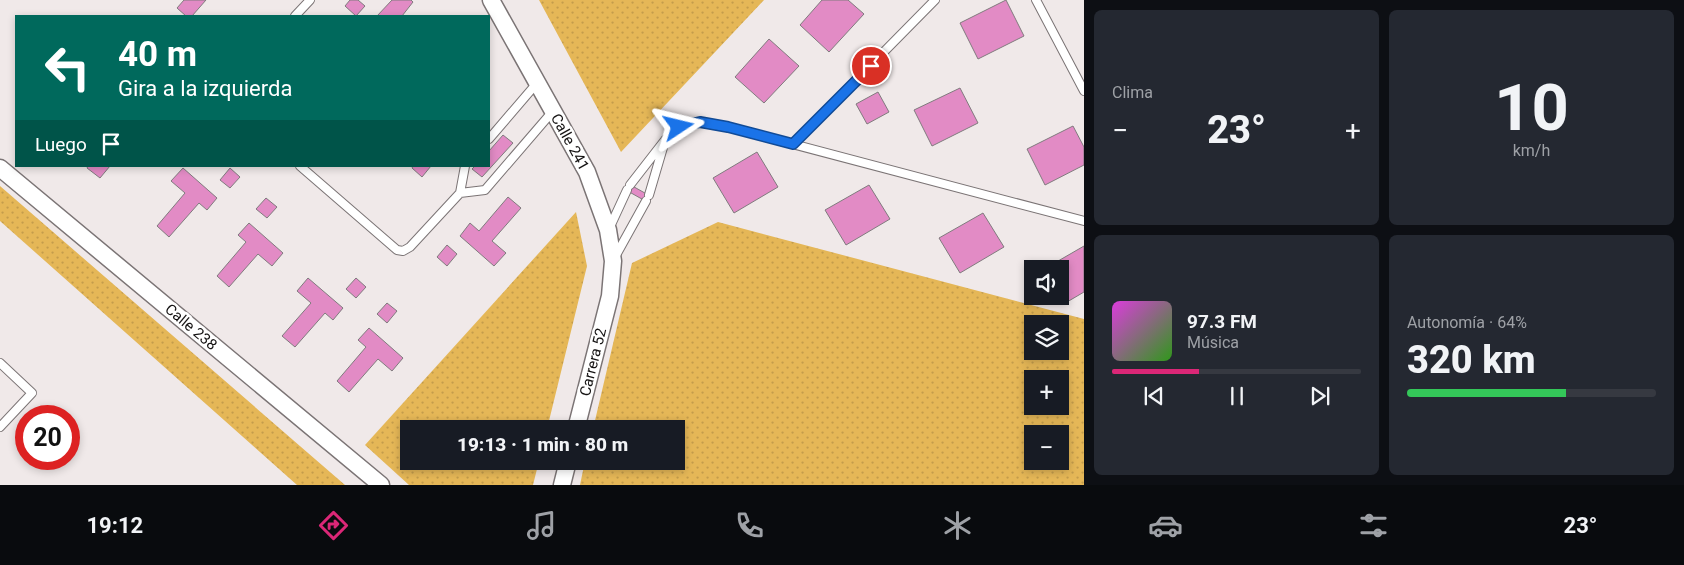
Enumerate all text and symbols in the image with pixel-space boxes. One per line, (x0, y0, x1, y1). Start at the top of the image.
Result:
text: 40 m (118, 34, 197, 75)
icon: left (35, 35, 100, 100)
pin (850, 45, 892, 87)
icon: arrive (857, 52, 885, 80)
text: 10 (1494, 70, 1569, 146)
text: Gira a la izquierda (118, 76, 292, 101)
text: Clima (1112, 83, 1153, 102)
position arrow (652, 100, 704, 152)
text: 23° (1207, 108, 1266, 152)
street label: Calle 241 (547, 110, 593, 174)
text: − (1112, 114, 1128, 147)
text: + (1345, 114, 1361, 147)
icon: arrive (97, 130, 125, 158)
text: Luego (35, 133, 87, 156)
text: km/h (1513, 141, 1550, 160)
map controls (1024, 260, 1069, 470)
button: sound (1024, 260, 1069, 305)
street label: Calle 238 (161, 300, 221, 354)
text: 97.3 FM (1187, 310, 1257, 333)
text: Autonomía · 64% (1407, 313, 1527, 332)
button: layers (1024, 315, 1069, 360)
street label: Carrera 52 (576, 326, 610, 398)
text: Música (1187, 333, 1239, 352)
text: 320 km (1407, 338, 1536, 382)
button: + (1024, 370, 1069, 415)
icon: previous (1140, 382, 1168, 410)
icon: pause (1223, 382, 1251, 410)
icon: next (1306, 382, 1334, 410)
speed limit sign: 20 (15, 405, 80, 470)
button: − (1024, 425, 1069, 470)
text: 19:13 · 1 min · 80 m (457, 433, 628, 456)
icon: directions (316, 508, 351, 543)
icon: music (524, 508, 559, 543)
icon: phone (732, 508, 767, 543)
icon: climate (940, 508, 975, 543)
icon: car (1148, 508, 1183, 543)
icon: filters (1356, 508, 1391, 543)
text: 19:12 (86, 513, 143, 538)
text: 23° (1564, 513, 1597, 538)

